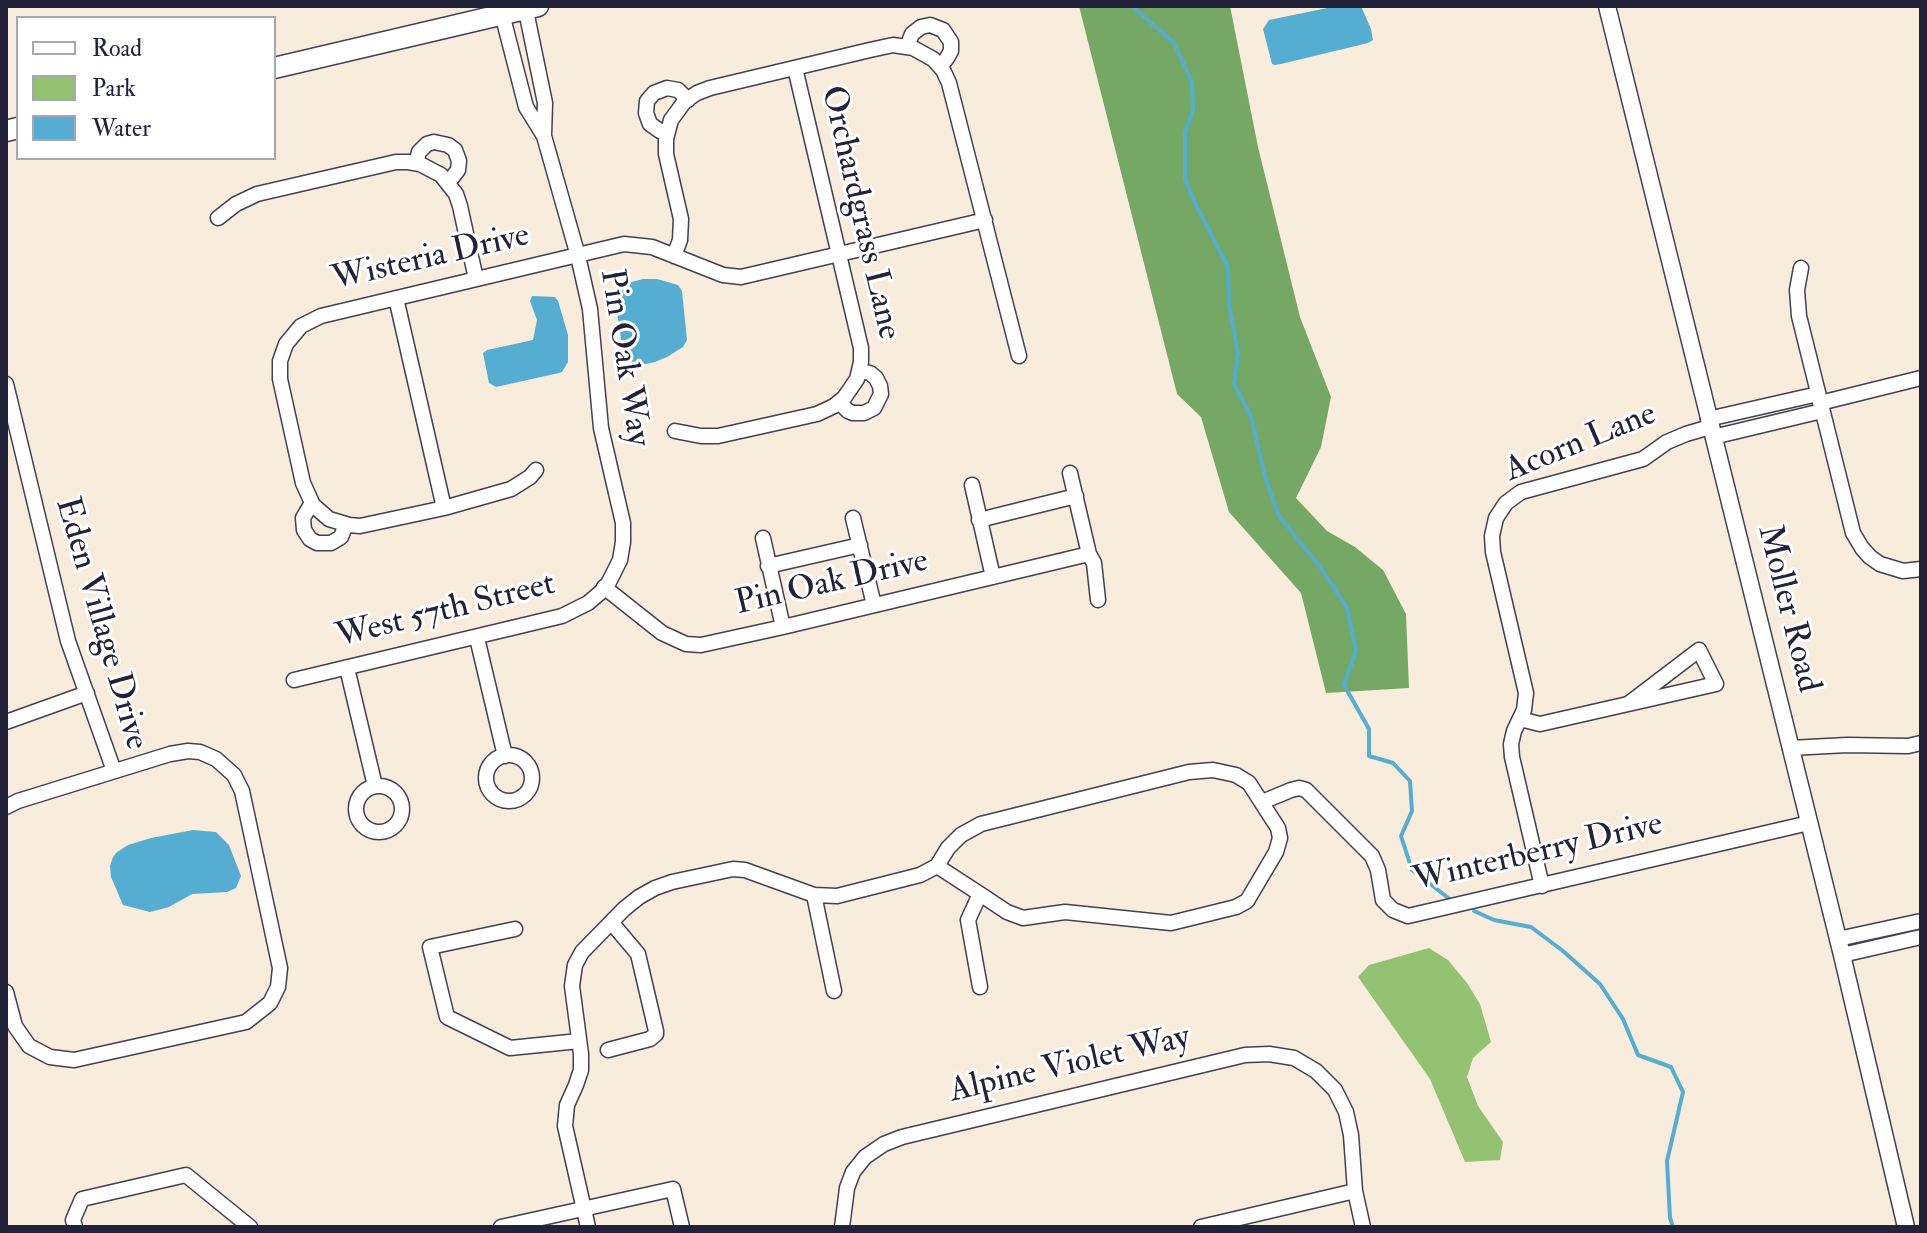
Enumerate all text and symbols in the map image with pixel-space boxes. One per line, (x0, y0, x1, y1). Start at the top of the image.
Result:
legend (16, 16, 276, 160)
text: Road (92, 33, 142, 64)
text: Park (92, 73, 136, 104)
street label: Orchardgrass Lane (810, 82, 908, 344)
text: Water (92, 113, 151, 144)
street label: Wisteria Drive (328, 216, 534, 302)
street label: Pin Oak Way (589, 267, 657, 449)
street label: Acorn Lane (1500, 395, 1662, 493)
street label: Eden Village Drive (44, 493, 156, 755)
street label: Moller Road (1747, 521, 1827, 697)
street label: Pin Oak Drive (732, 542, 932, 626)
street label: West 57th Street (332, 565, 560, 659)
street label: Winterberry Drive (1409, 805, 1667, 903)
street label: Alpine Violet Way (946, 1019, 1194, 1113)

